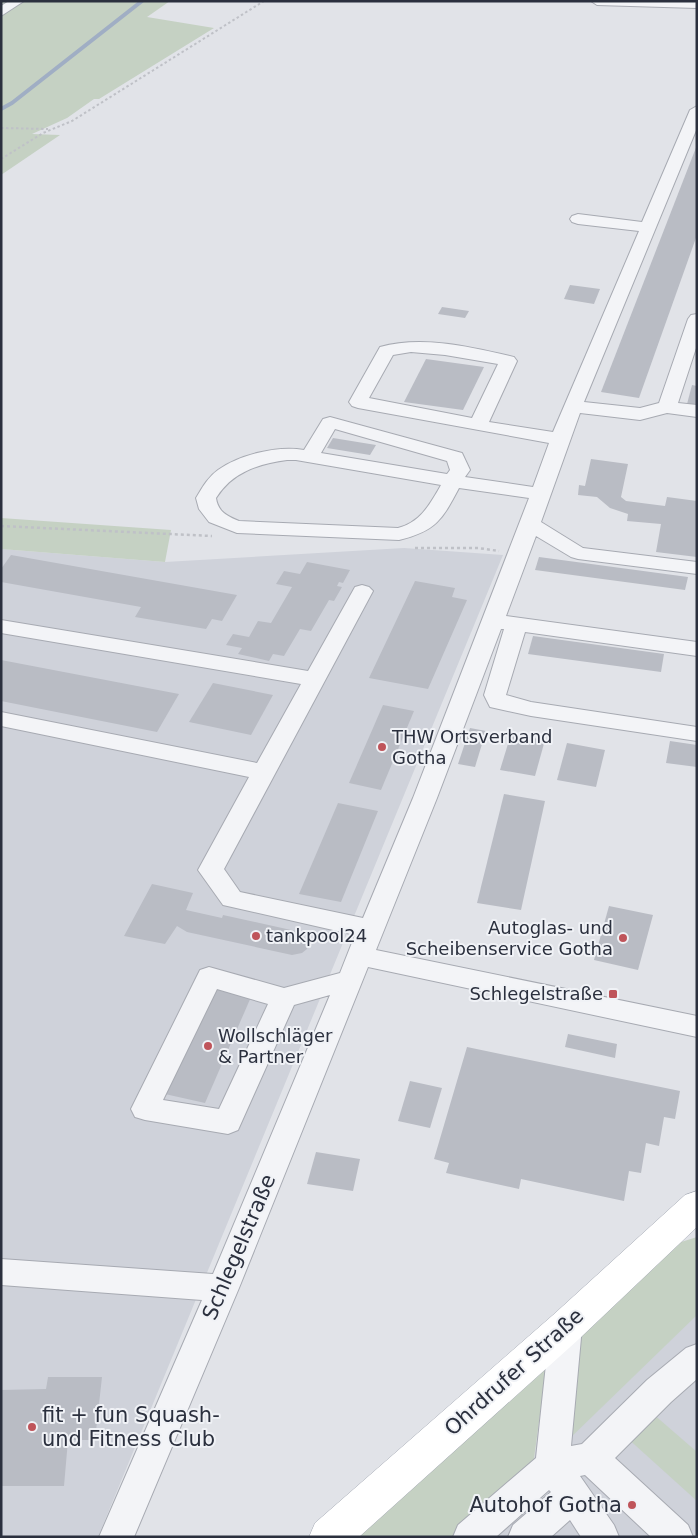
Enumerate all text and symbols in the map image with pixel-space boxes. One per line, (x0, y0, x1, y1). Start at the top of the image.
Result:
place label: THW Ortsverband Gotha (391, 726, 552, 768)
marker: THW Ortsverband Gotha (376, 741, 388, 753)
place label: Autoglas- und Scheibenservice Gotha (406, 917, 613, 959)
place label: tankpool24 (266, 925, 367, 946)
marker: tankpool24 (250, 930, 262, 942)
marker: Autoglas- und Scheibenservice Gotha (617, 932, 629, 944)
place label: Schlegelstraße (469, 983, 603, 1004)
marker: Schlegelstraße (607, 988, 619, 1000)
place label: Wollschläger & Partner (218, 1025, 333, 1067)
marker: Wollschläger & Partner (202, 1040, 214, 1052)
street label: Schlegelstraße (198, 1171, 280, 1323)
street label: Ohrdrufer Straße (440, 1303, 588, 1441)
place label: fit + fun Squash- und Fitness Club (42, 1403, 220, 1451)
marker: fit + fun Squash- und Fitness Club (26, 1421, 38, 1433)
place label: Autohof Gotha (469, 1493, 622, 1517)
marker: Autohof Gotha (626, 1499, 638, 1511)

